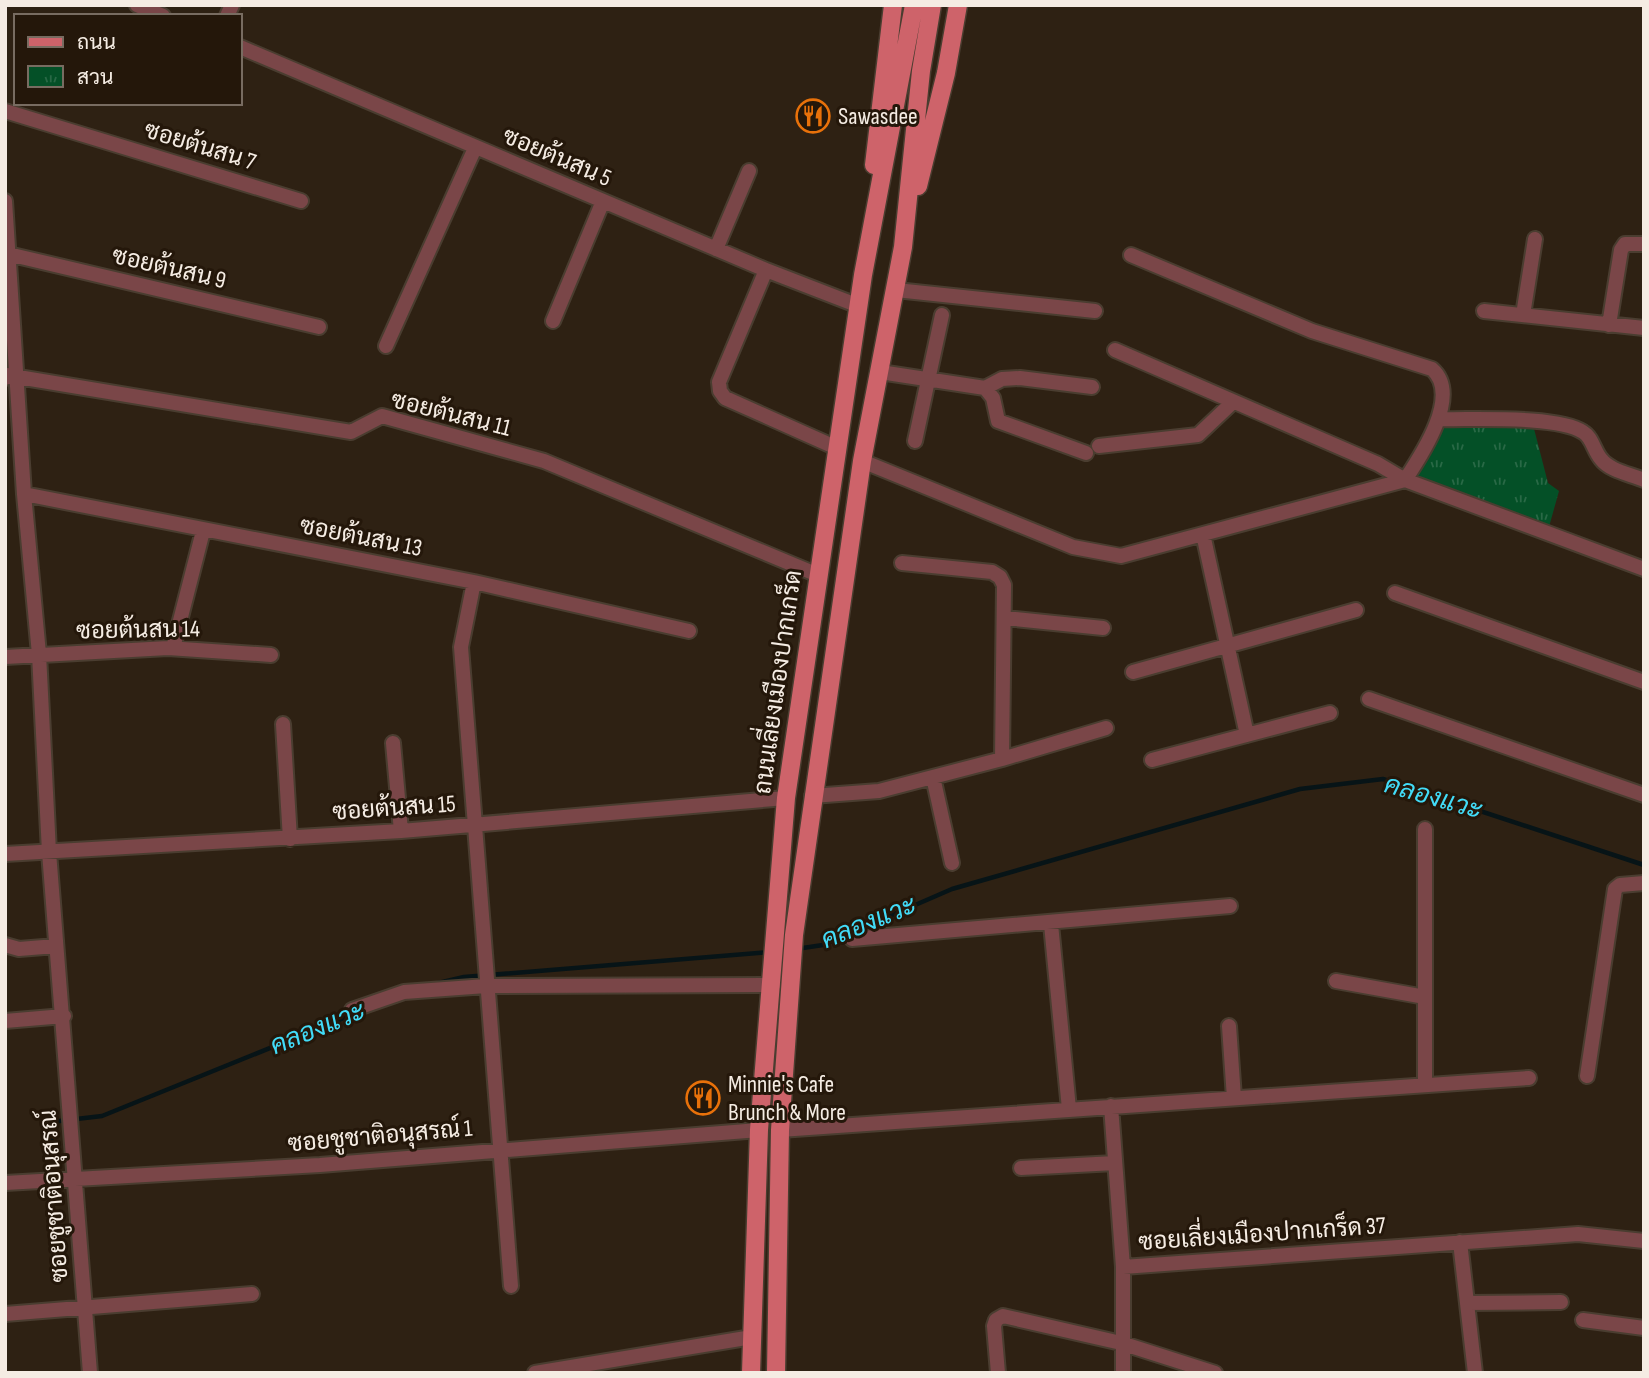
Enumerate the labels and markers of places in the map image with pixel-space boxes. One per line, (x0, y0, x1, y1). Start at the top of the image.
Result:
restaurant icon: Sawasdee (794, 97, 832, 135)
place label: Sawasdee (838, 102, 918, 131)
place label: Minnie's Cafe Brunch & More (728, 1070, 846, 1127)
restaurant icon: Minnie's Cafe Brunch & More (684, 1079, 722, 1117)

